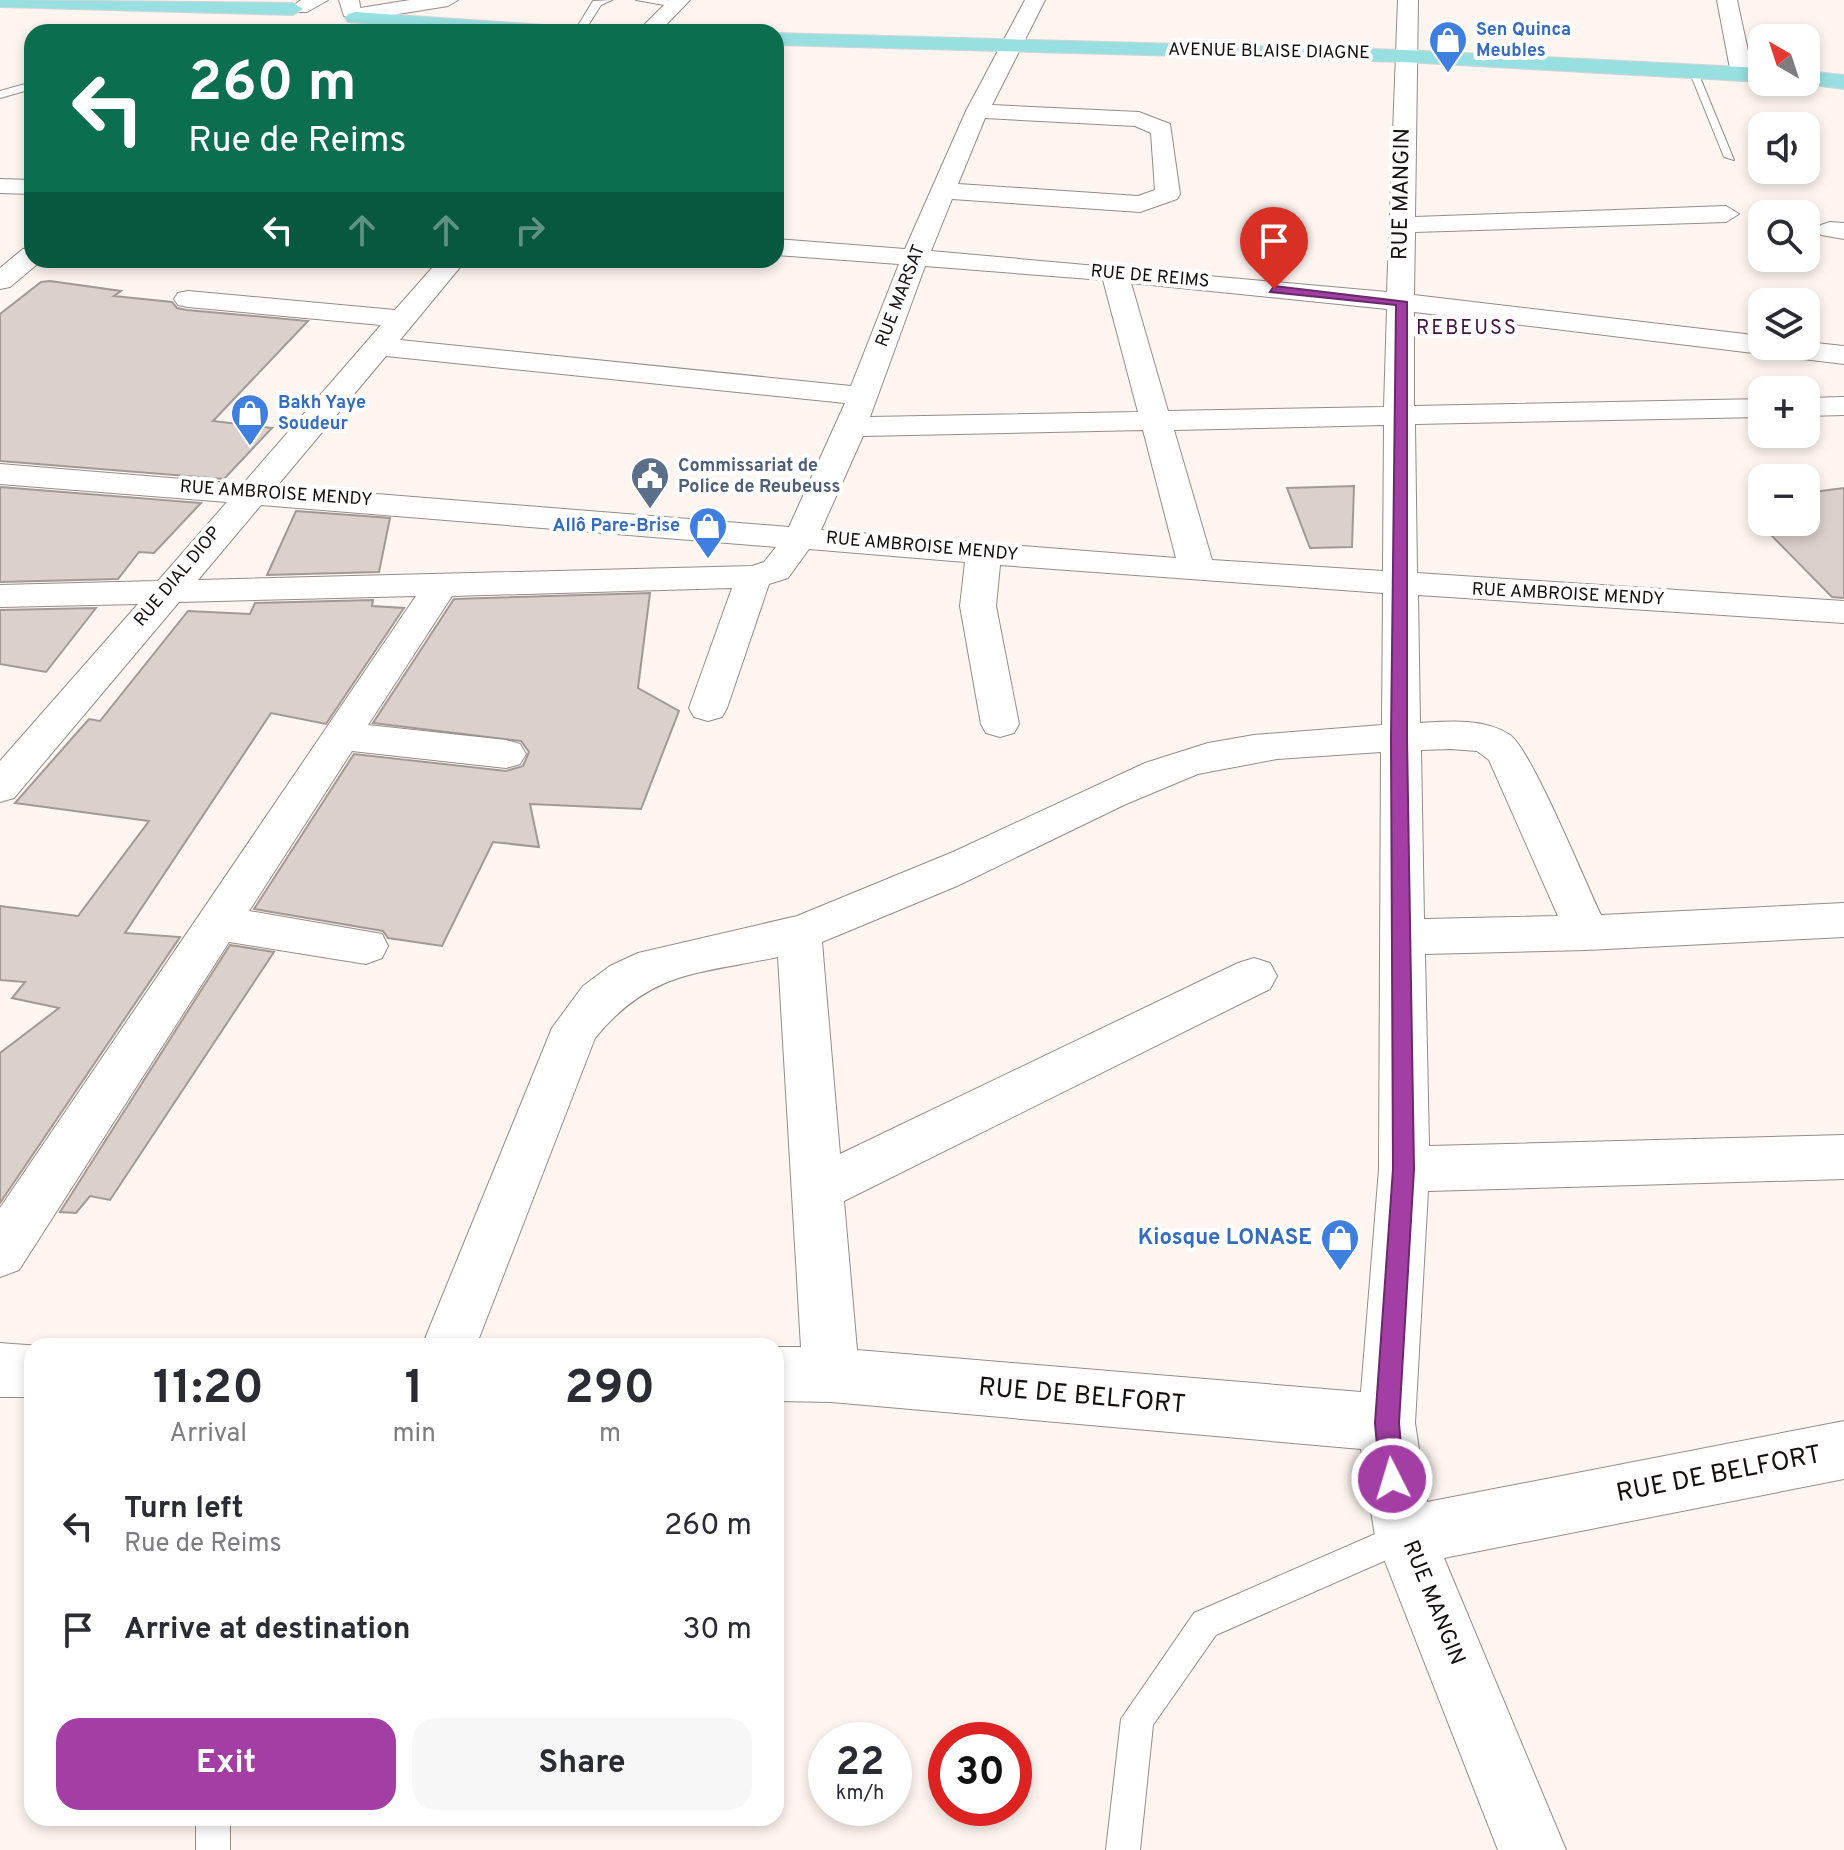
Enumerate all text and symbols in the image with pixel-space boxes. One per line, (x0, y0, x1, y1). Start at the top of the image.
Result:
shop icon: Sen Quinca Meubles (1427, 19, 1469, 74)
place label: Sen Quinca Meubles (1476, 19, 1571, 63)
north arrow (1748, 24, 1820, 96)
map controls (1748, 24, 1820, 536)
street label: AVENUE BLAISE DIAGNE (1168, 39, 1370, 65)
text: 260 m (188, 50, 357, 120)
icon: left (56, 56, 160, 160)
button: sound (1748, 112, 1820, 184)
text: Rue de Reims (188, 119, 406, 165)
street label: RUE MANGIN (1387, 128, 1417, 260)
button: search (1748, 200, 1820, 272)
pin (1240, 207, 1308, 289)
icon: left (256, 208, 300, 252)
icon: ahead (340, 208, 384, 252)
icon: ahead (424, 208, 468, 252)
icon: right (508, 208, 552, 252)
icon: arrive (1252, 219, 1296, 263)
street label: RUE MARSAT (871, 242, 931, 350)
street label: RUE DE REIMS (1090, 260, 1210, 294)
button: layers (1748, 288, 1820, 360)
district label: REBEUSS (1416, 316, 1518, 342)
button: + (1748, 376, 1820, 448)
shop icon: Bakh Yaye Soudeur (229, 392, 271, 447)
place label: Bakh Yaye Soudeur (278, 392, 366, 436)
public building icon: Commissariat de Police de Reubeuss (629, 455, 671, 510)
place label: Commissariat de Police de Reubeuss (678, 455, 840, 499)
button: − (1748, 464, 1820, 536)
street label: RUE AMBROISE MENDY (179, 476, 373, 512)
shop icon: Allô Pare-Brise (687, 505, 729, 560)
place label: Allô Pare-Brise (552, 515, 680, 538)
street label: RUE DIAL DIOP (129, 522, 227, 632)
street label: RUE AMBROISE MENDY (825, 527, 1019, 567)
street label: RUE AMBROISE MENDY (1471, 578, 1665, 612)
shop icon: Kiosque LONASE (1319, 1217, 1361, 1272)
place label: Kiosque LONASE (1138, 1225, 1312, 1252)
text: 11:20 (153, 1360, 264, 1420)
text: 1 (405, 1360, 424, 1420)
text: 290 (565, 1360, 655, 1420)
street label: RUE DE BELFORT (977, 1371, 1187, 1423)
text: Arrival (170, 1418, 247, 1451)
text: min (393, 1418, 436, 1451)
text: m (599, 1418, 621, 1451)
position arrow (1350, 1437, 1434, 1521)
street label: RUE DE BELFORT (1614, 1439, 1824, 1511)
text: Turn left (124, 1491, 244, 1528)
icon: left (56, 1504, 100, 1548)
text: 260 m (664, 1508, 752, 1545)
text: Rue de Reims (124, 1528, 282, 1561)
street label: RUE MANGIN (1396, 1537, 1470, 1669)
icon: arrive (56, 1608, 100, 1652)
text: Arrive at destination (124, 1612, 410, 1649)
text: 30 m (683, 1612, 752, 1649)
button: Exit (56, 1718, 396, 1810)
button: Share (412, 1718, 752, 1810)
speed limit sign: 30 (928, 1722, 1032, 1826)
text: 22 (836, 1739, 884, 1789)
text: km/h (836, 1781, 884, 1807)

